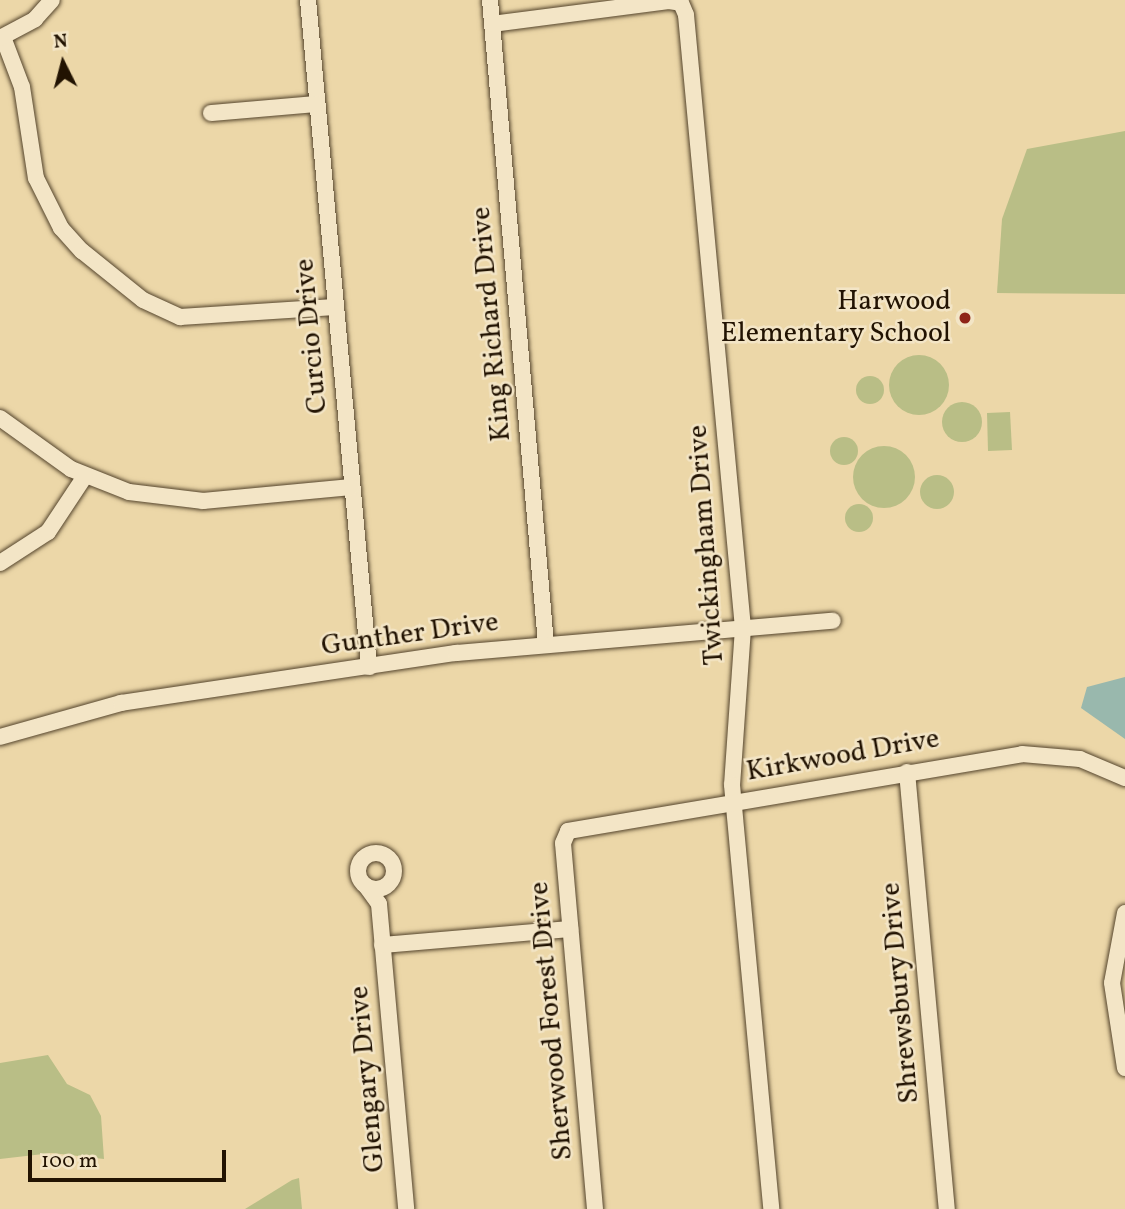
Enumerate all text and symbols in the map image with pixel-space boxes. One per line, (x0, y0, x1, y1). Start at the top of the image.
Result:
north arrow (28, 28, 98, 98)
text: N (53, 28, 69, 56)
street label: King Richard Drive (465, 205, 519, 443)
street label: Curcio Drive (288, 257, 336, 415)
place label: Harwood Elementary School (720, 285, 951, 351)
marker: Harwood Elementary School (957, 310, 973, 326)
street label: Twickingham Drive (682, 424, 732, 666)
street label: Gunther Drive (319, 606, 501, 664)
street label: Kirkwood Drive (744, 722, 942, 790)
street label: Sherwood Forest Drive (523, 880, 581, 1162)
street label: Shrewsbury Drive (875, 881, 927, 1105)
street label: Glengary Drive (343, 984, 393, 1174)
scale bar (32, 1136, 229, 1180)
text: 100 m (41, 1147, 98, 1176)

